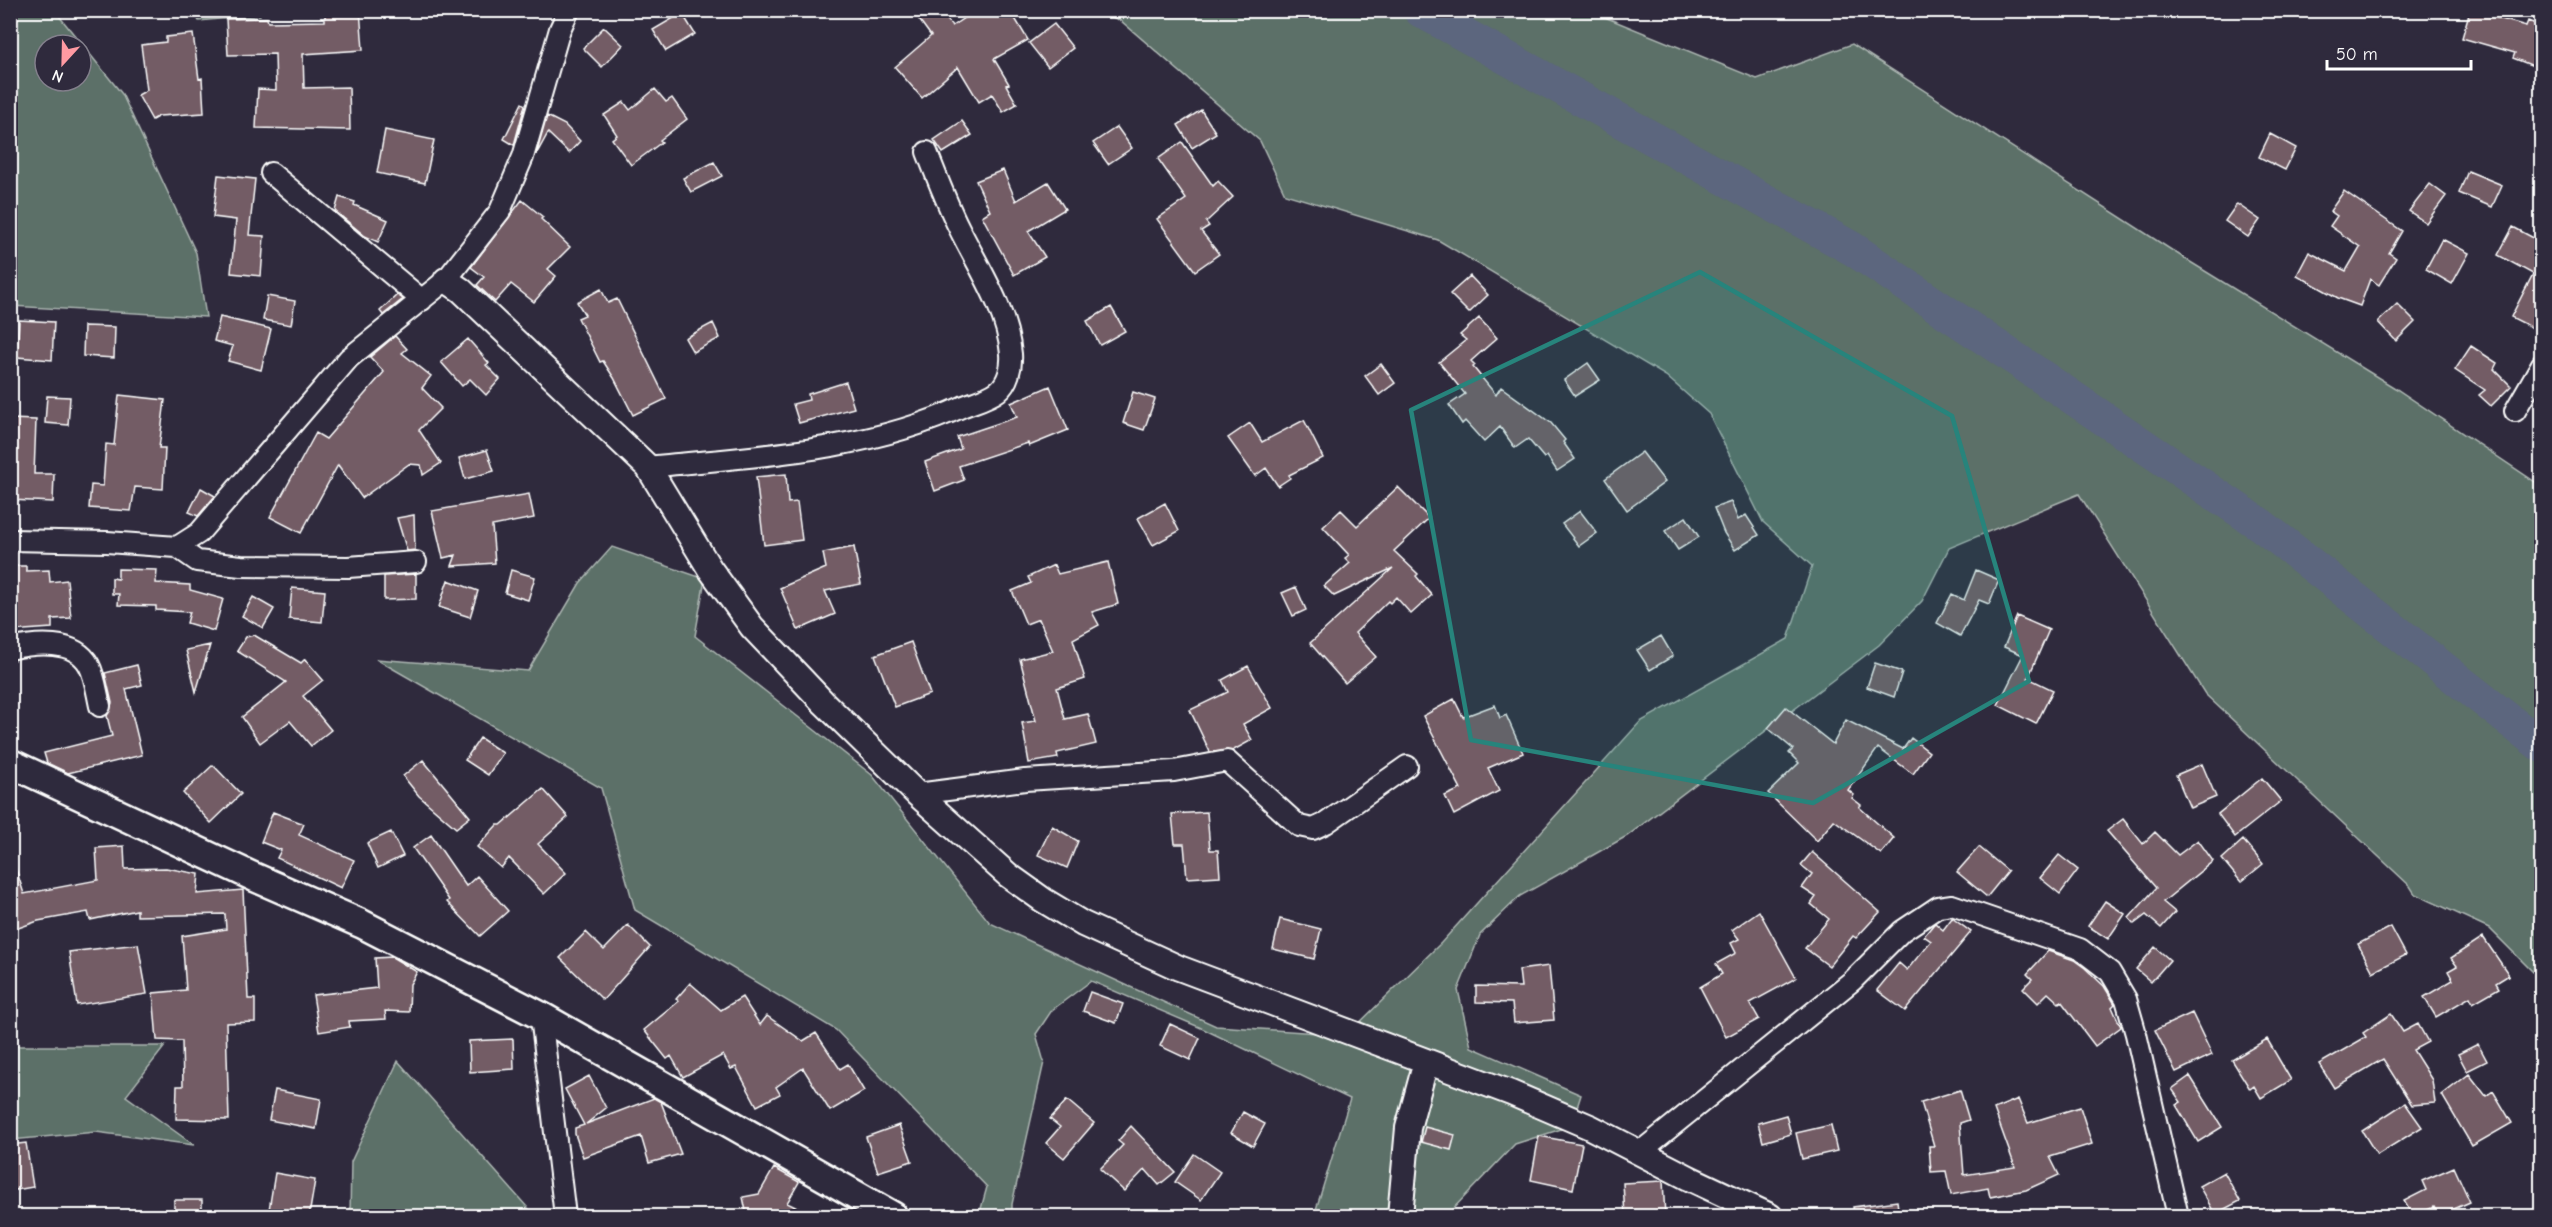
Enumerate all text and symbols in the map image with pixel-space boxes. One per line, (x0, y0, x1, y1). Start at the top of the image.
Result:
north arrow (33, 33, 93, 93)
scale bar (2327, 33, 2471, 71)
text: 50 m (2336, 44, 2378, 65)
text: N (50, 66, 66, 86)

